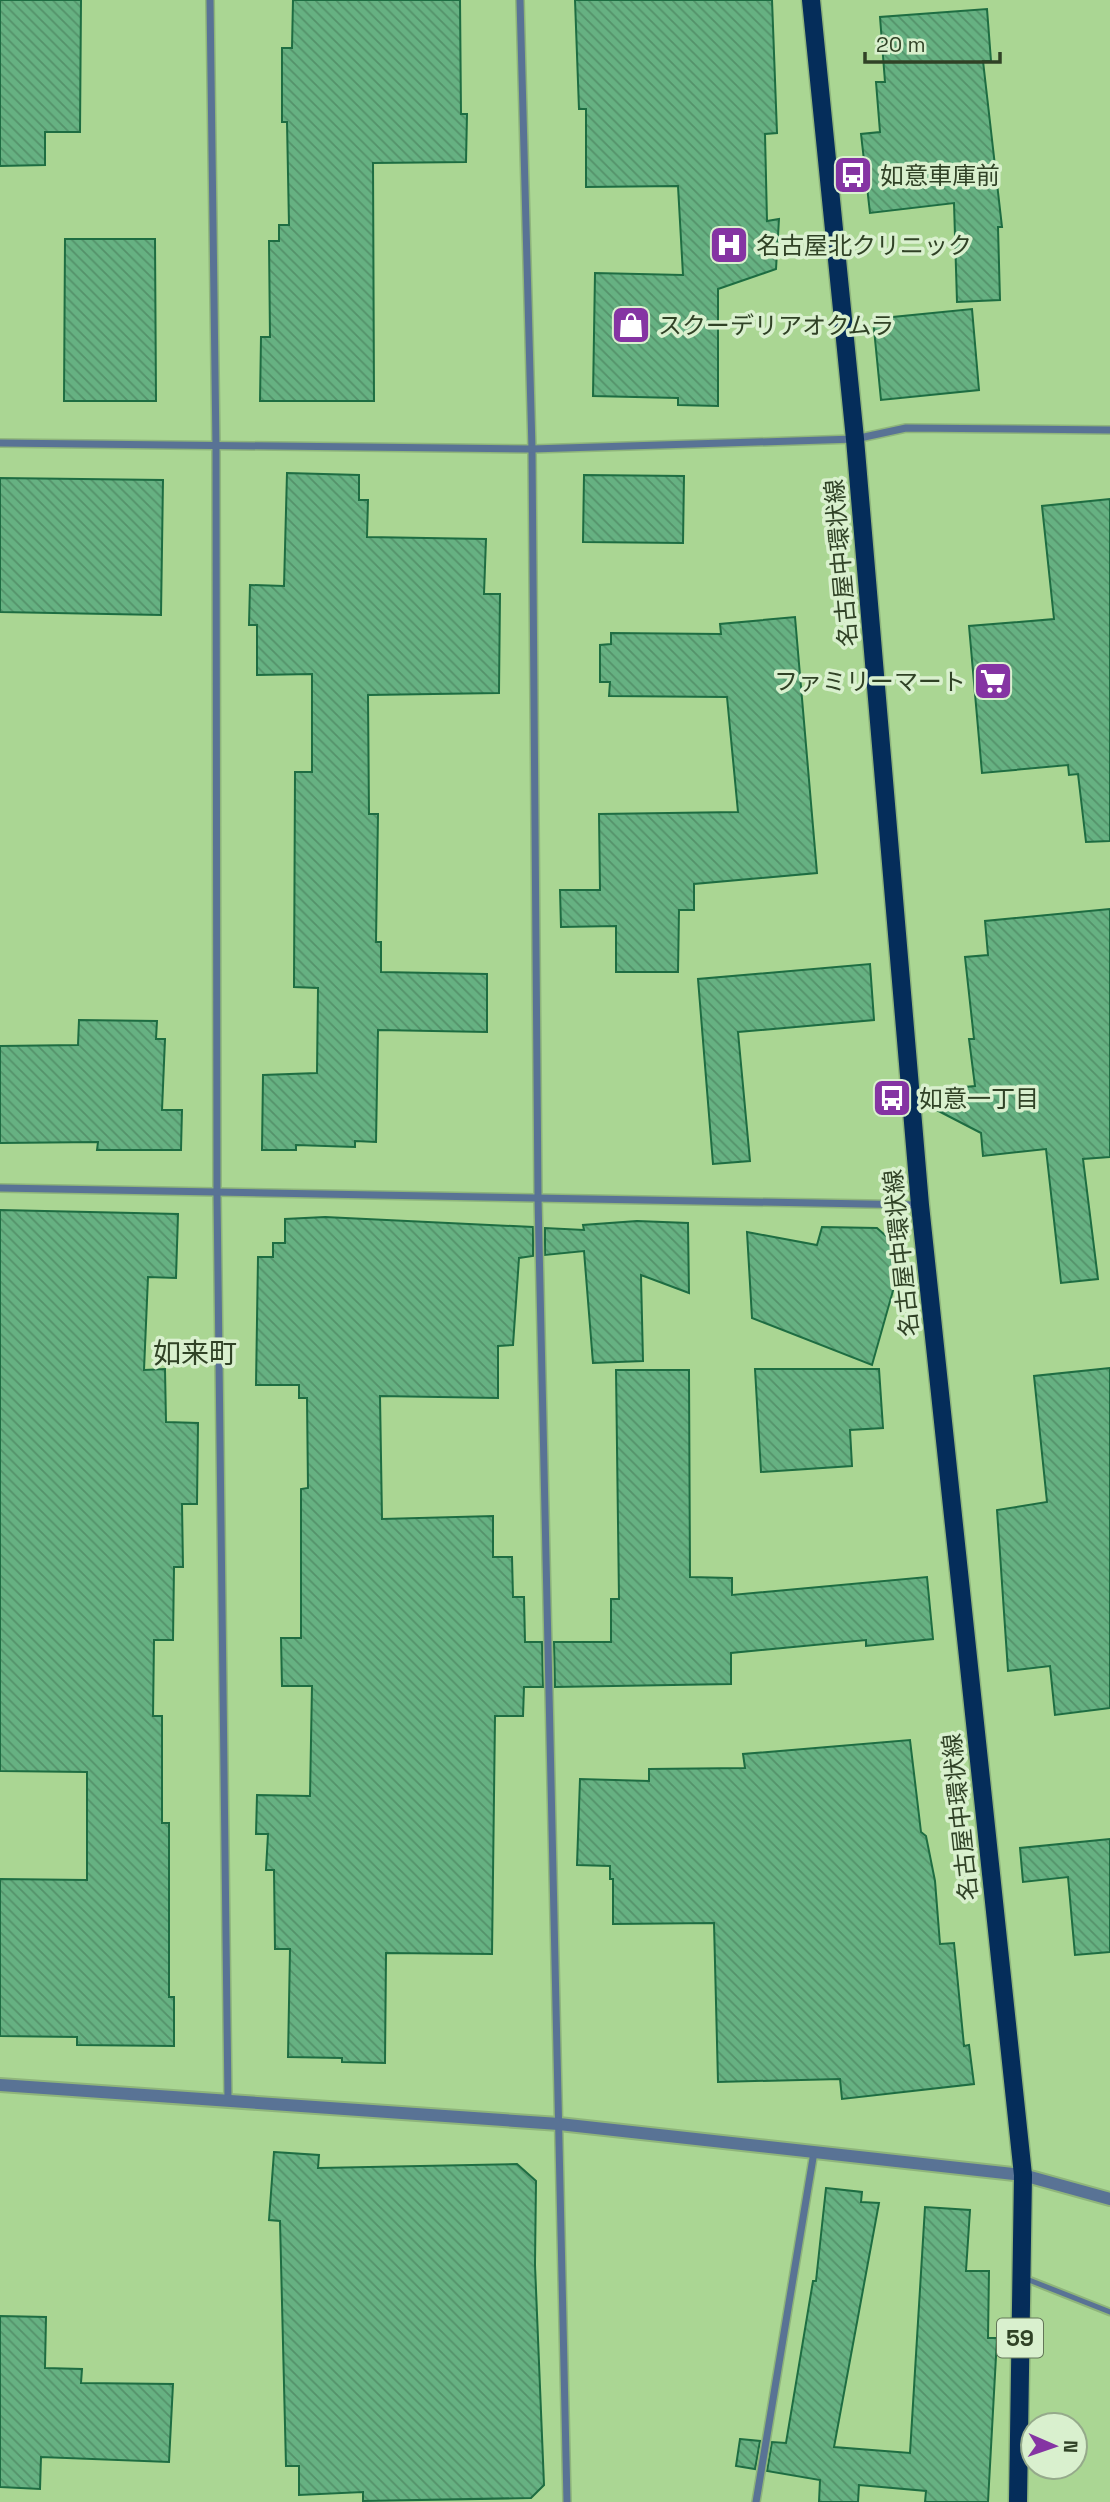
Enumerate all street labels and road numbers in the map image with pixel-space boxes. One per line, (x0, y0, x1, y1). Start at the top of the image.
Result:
street label: 名古屋中環状線 (818, 478, 864, 648)
street label: 名古屋中環状線 (877, 1168, 925, 1338)
street label: 名古屋中環状線 (936, 1732, 984, 1902)
road number: 59 (997, 2318, 1043, 2358)

